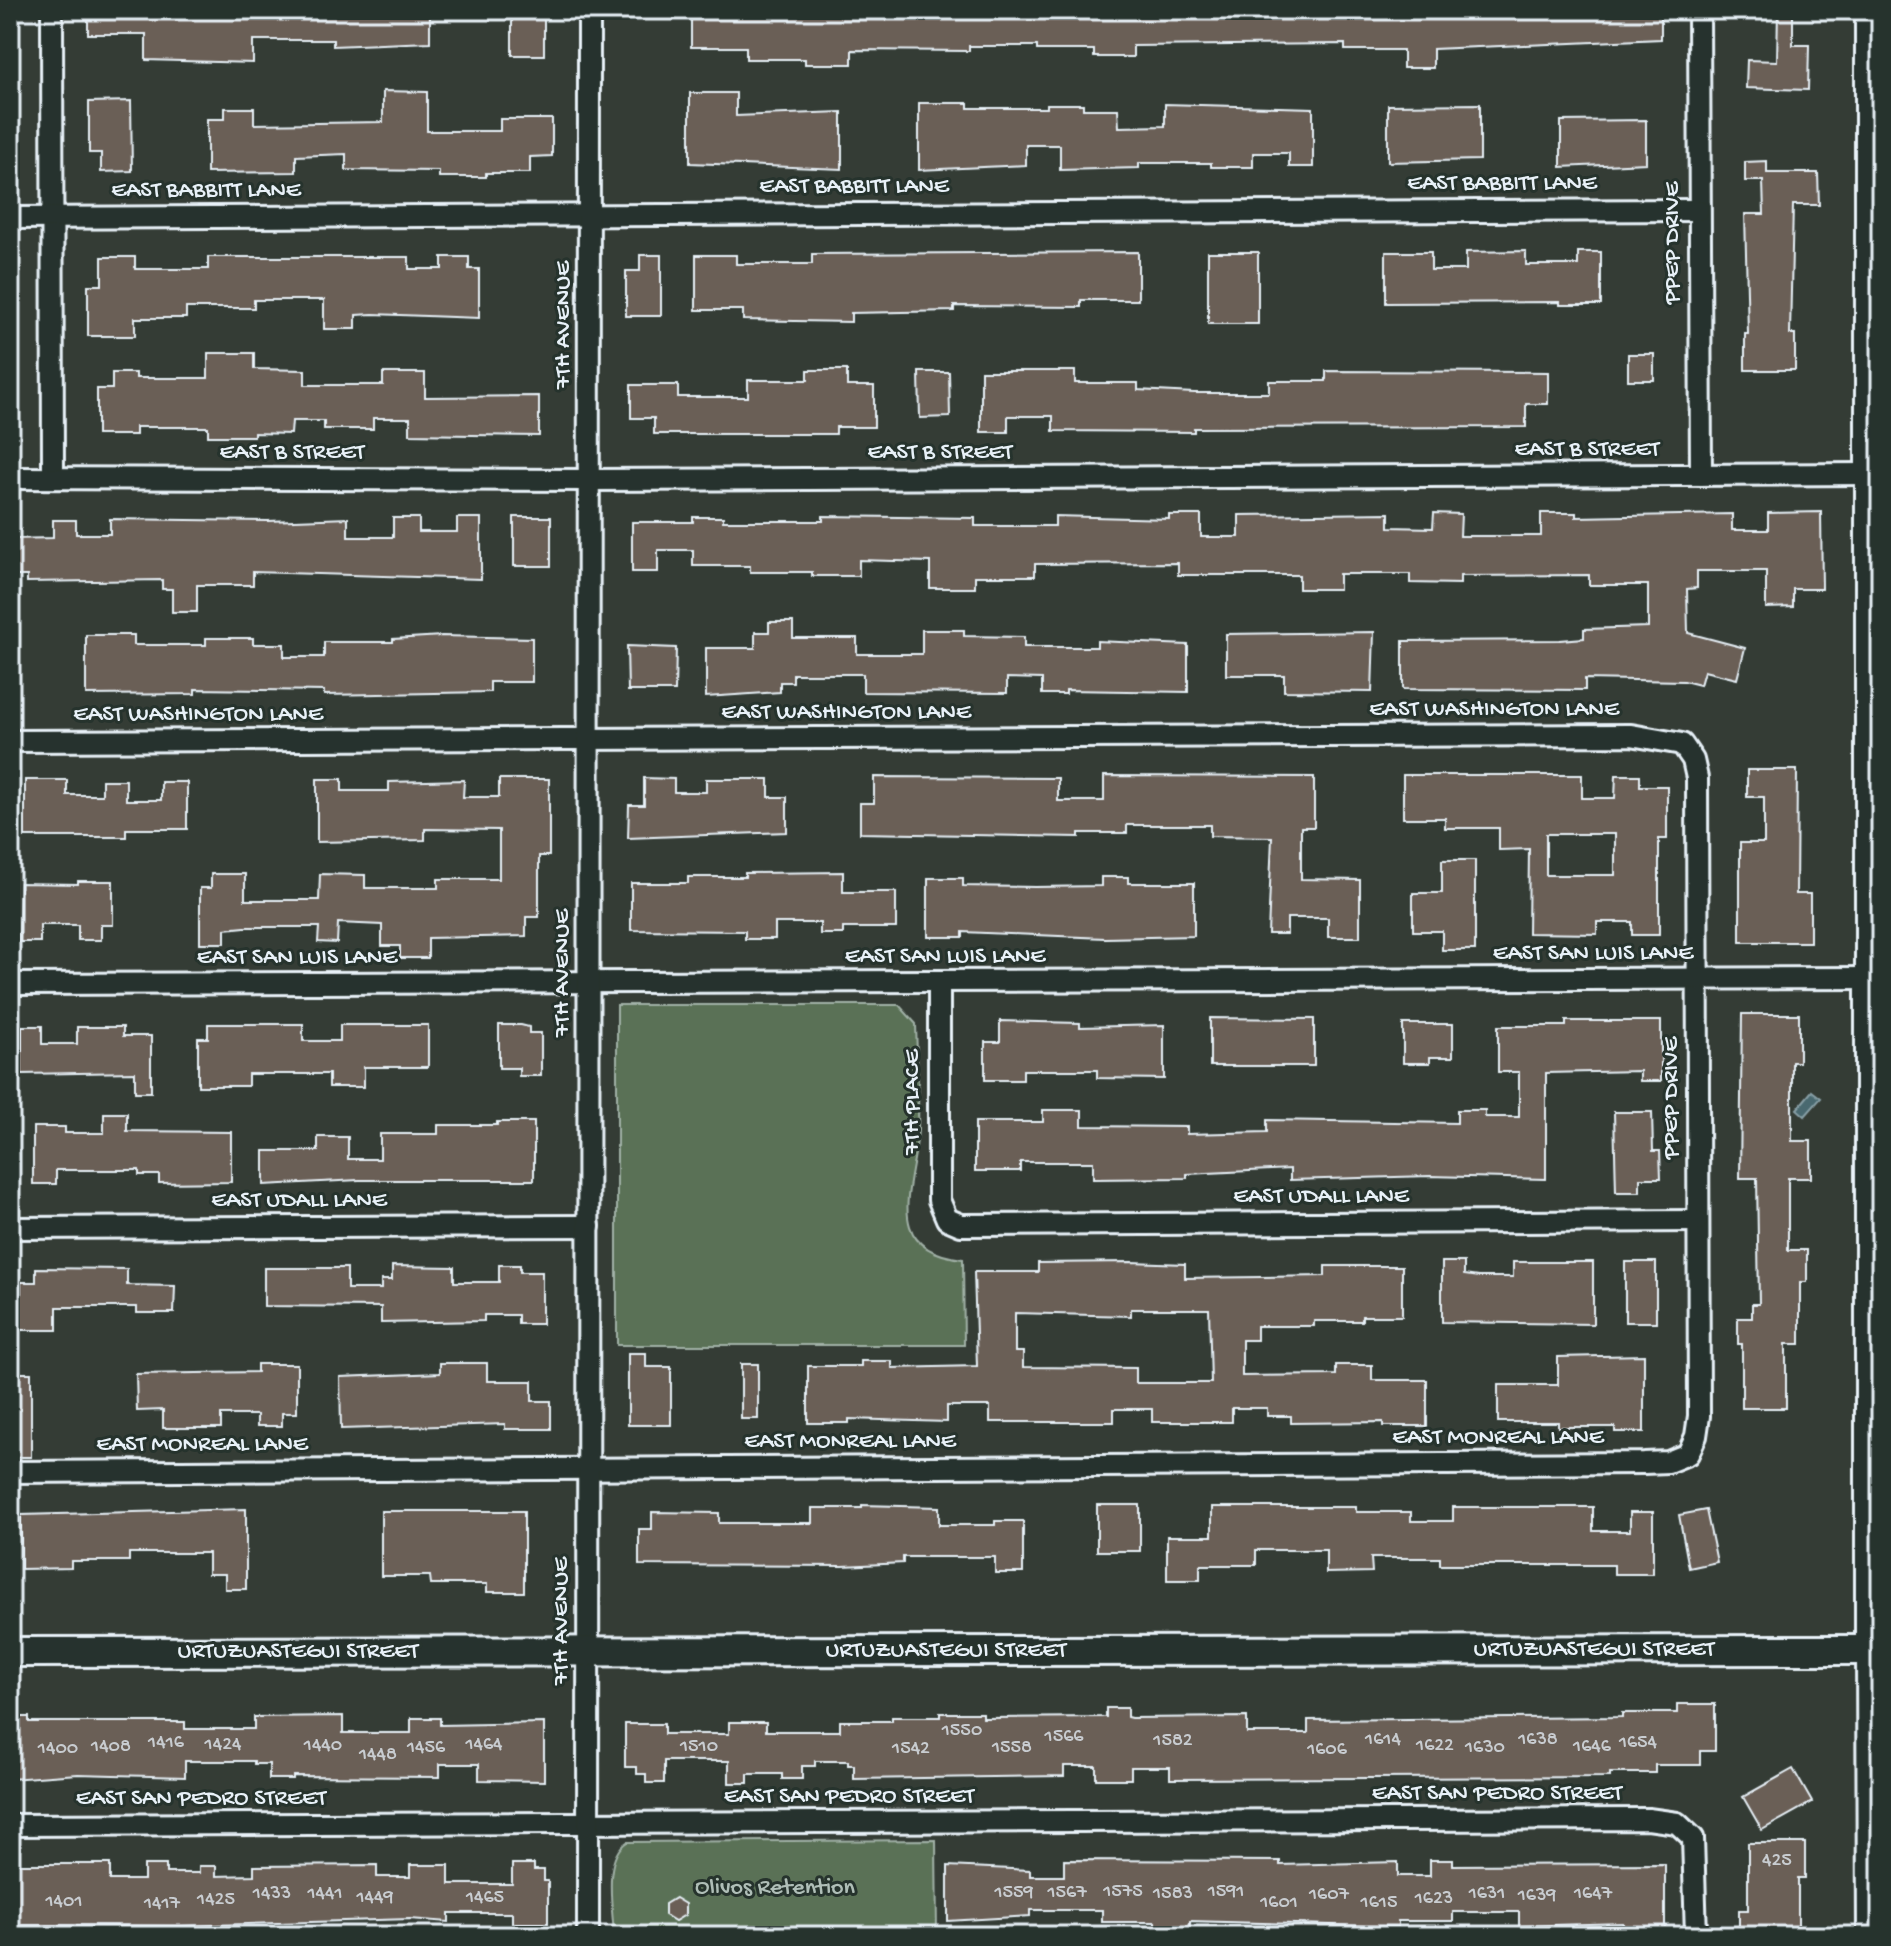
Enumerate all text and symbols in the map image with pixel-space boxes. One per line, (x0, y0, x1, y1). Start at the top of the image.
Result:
street label: EAST BABBITT LANE (1407, 170, 1598, 199)
street label: EAST BABBITT LANE (759, 173, 950, 202)
street label: EAST BABBITT LANE (111, 177, 302, 206)
street label: PPEP DRIVE (1659, 181, 1688, 305)
street label: 7TH AVENUE (550, 260, 579, 390)
street label: EAST B STREET (1514, 436, 1661, 465)
street label: EAST B STREET (219, 439, 366, 468)
street label: EAST B STREET (867, 439, 1014, 468)
street label: EAST WASHINGTON LANE (1369, 696, 1620, 725)
street label: EAST WASHINGTON LANE (721, 699, 972, 728)
street label: EAST WASHINGTON LANE (73, 701, 324, 730)
street label: 7TH AVENUE (549, 908, 578, 1038)
street label: EAST SAN LUIS LANE (1493, 940, 1694, 969)
street label: EAST SAN LUIS LANE (845, 943, 1046, 972)
street label: EAST SAN LUIS LANE (197, 944, 398, 973)
street label: PPEP DRIVE (1658, 1036, 1687, 1160)
street label: 7TH PLACE (899, 1048, 928, 1156)
street label: EAST UDALL LANE (1233, 1183, 1410, 1212)
street label: EAST UDALL LANE (211, 1187, 388, 1216)
street label: EAST MONREAL LANE (1392, 1424, 1605, 1453)
street label: EAST MONREAL LANE (744, 1428, 957, 1457)
street label: EAST MONREAL LANE (96, 1431, 309, 1460)
street label: 7TH AVENUE (548, 1556, 577, 1686)
street label: URTUZUASTEGUI STREET (1474, 1636, 1716, 1665)
street label: URTUZUASTEGUI STREET (826, 1637, 1068, 1666)
street label: URTUZUASTEGUI STREET (178, 1638, 420, 1667)
house number: 1550 (941, 1720, 982, 1743)
house number: 1566 (1044, 1726, 1084, 1749)
house number: 1614 (1364, 1729, 1401, 1752)
house number: 1638 (1517, 1729, 1558, 1752)
house number: 1582 (1152, 1730, 1193, 1753)
house number: 1416 (147, 1732, 185, 1755)
house number: 1654 (1618, 1732, 1658, 1755)
house number: 1424 (204, 1734, 242, 1757)
house number: 1464 (464, 1734, 503, 1757)
house number: 1440 (303, 1735, 342, 1758)
house number: 1622 (1415, 1735, 1454, 1758)
house number: 1408 (90, 1736, 131, 1759)
house number: 1510 (679, 1736, 718, 1759)
house number: 1646 (1572, 1736, 1612, 1759)
house number: 1456 (406, 1737, 446, 1760)
house number: 1558 (991, 1737, 1032, 1760)
house number: 1630 (1464, 1737, 1505, 1760)
house number: 1400 (37, 1738, 78, 1761)
house number: 1542 (891, 1738, 930, 1761)
house number: 1606 (1306, 1739, 1348, 1762)
house number: 1448 (358, 1744, 397, 1767)
street label: EAST SAN PEDRO STREET (1372, 1780, 1624, 1809)
street label: EAST SAN PEDRO STREET (724, 1783, 976, 1812)
street label: EAST SAN PEDRO STREET (76, 1785, 328, 1814)
house number: 425 (1762, 1850, 1792, 1873)
park label: Olivos Retention (695, 1874, 856, 1903)
house number: 1575 (1102, 1881, 1143, 1904)
house number: 1591 (1207, 1881, 1244, 1904)
house number: 1559 (993, 1882, 1034, 1905)
house number: 1567 (1046, 1882, 1087, 1905)
house number: 1433 (252, 1883, 291, 1906)
house number: 1441 (306, 1883, 343, 1906)
house number: 1583 (1152, 1883, 1193, 1906)
house number: 1631 (1468, 1883, 1505, 1906)
house number: 1647 (1573, 1883, 1613, 1906)
house number: 1607 (1308, 1884, 1350, 1907)
house number: 1639 (1517, 1885, 1556, 1908)
house number: 1449 (355, 1887, 394, 1910)
house number: 1465 (465, 1887, 504, 1910)
house number: 1623 (1414, 1888, 1453, 1911)
house number: 1425 (196, 1889, 235, 1912)
house number: 1401 (45, 1891, 82, 1914)
house number: 1601 (1259, 1892, 1298, 1915)
house number: 1615 (1360, 1892, 1397, 1915)
house number: 1417 (143, 1893, 181, 1916)

